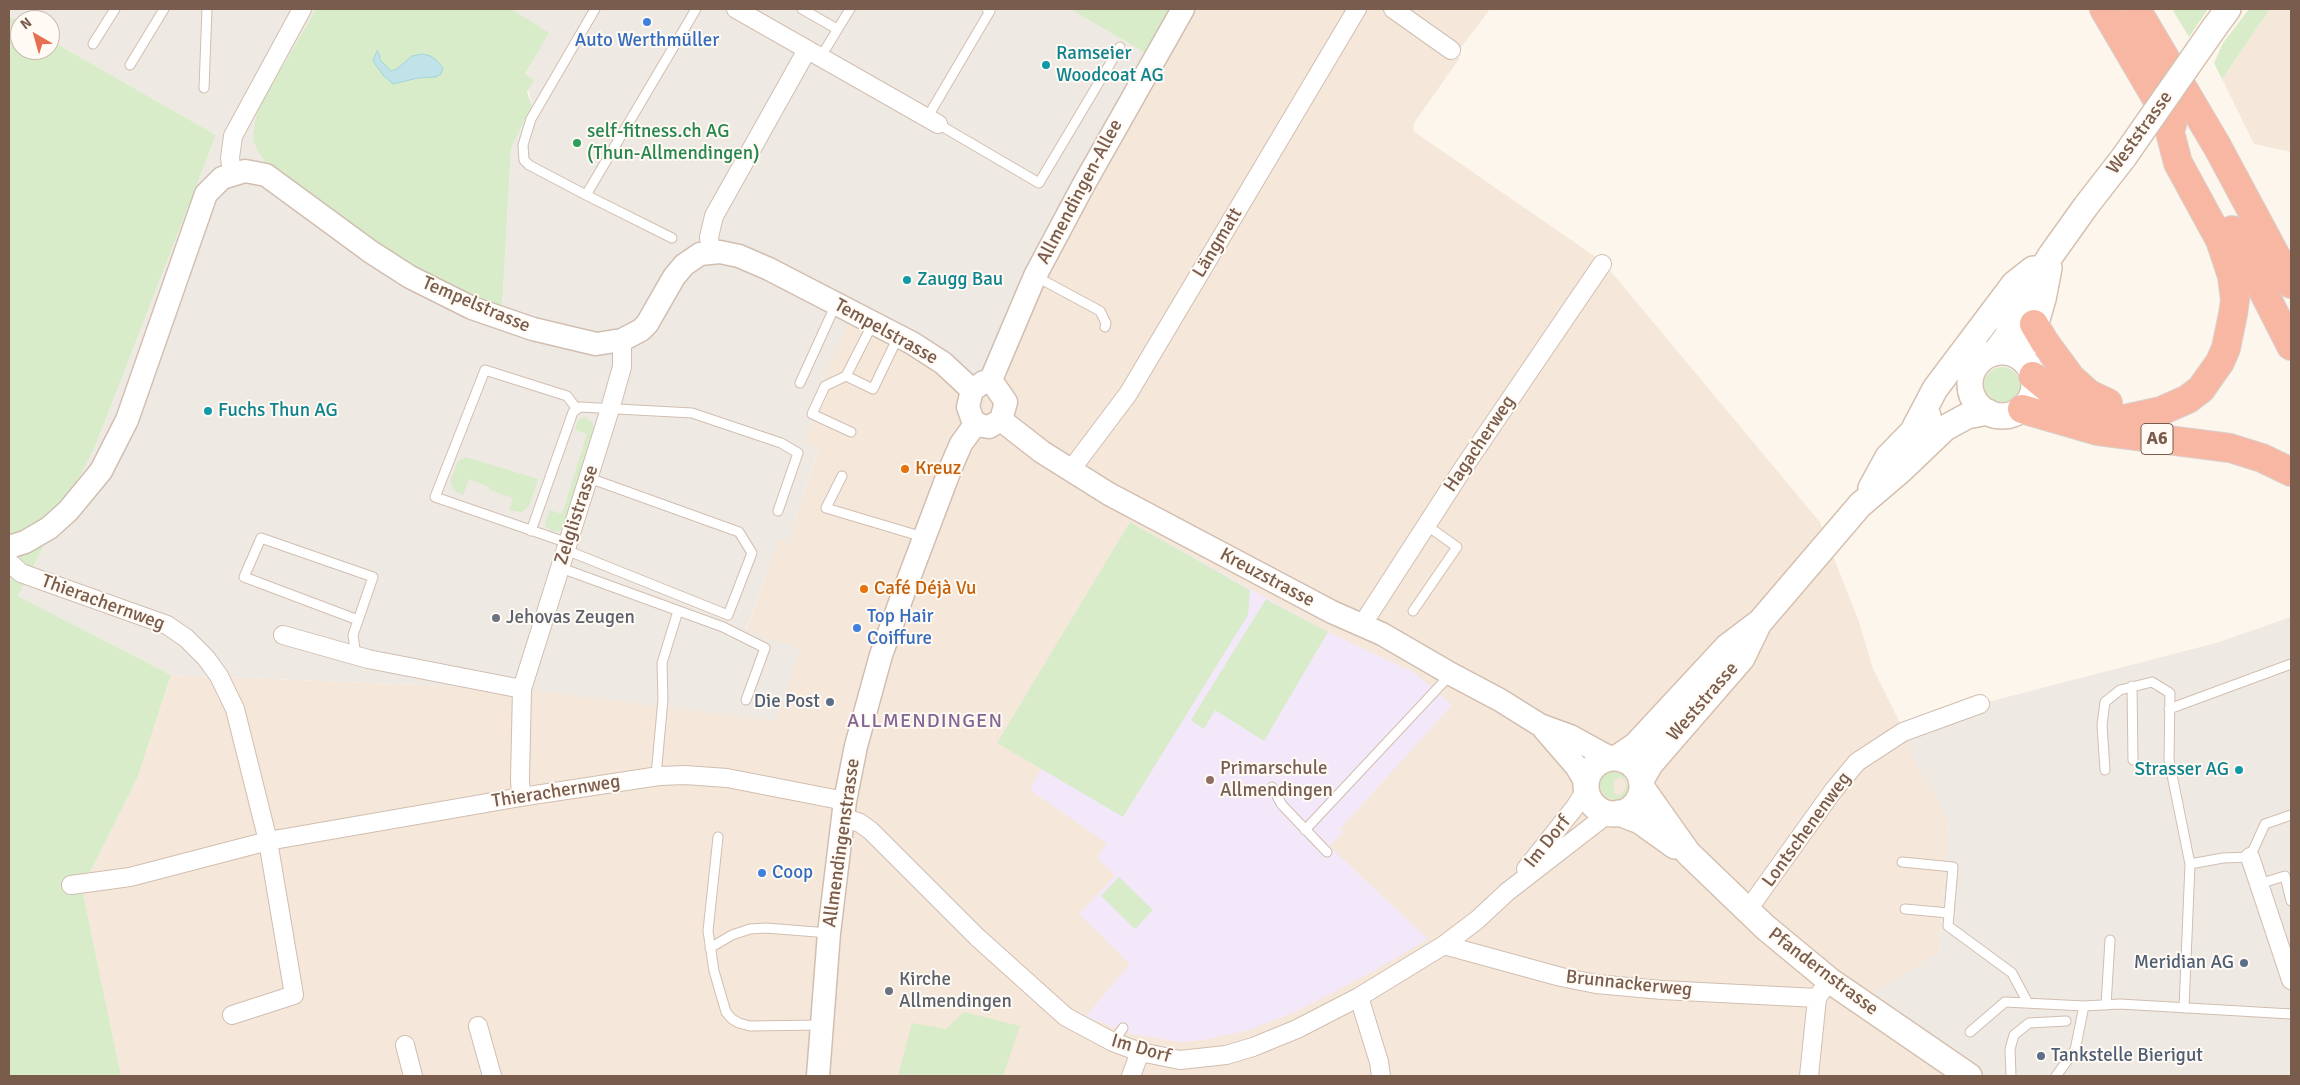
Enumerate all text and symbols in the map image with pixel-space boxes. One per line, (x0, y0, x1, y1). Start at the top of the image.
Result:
north arrow (10, 10, 60, 60)
text: N (17, 14, 35, 33)
marker: Auto Werthmüller (641, 16, 653, 28)
place label: Auto Werthmüller (575, 30, 719, 52)
place label: Ramseier Woodcoat AG (1056, 43, 1164, 87)
marker: Ramseier Woodcoat AG (1040, 59, 1052, 71)
street label: Weststrasse (2102, 87, 2178, 179)
street label: Allmendingen-Allee (1032, 116, 1128, 268)
place label: self-fitness.ch AG (Thun-Allmendingen) (587, 121, 760, 165)
marker: self-fitness.ch AG (Thun-Allmendingen) (571, 137, 583, 149)
street label: Längmatt (1188, 204, 1248, 282)
place label: Zaugg Bau (917, 269, 1003, 291)
street label: Tempelstrasse (419, 272, 533, 338)
marker: Zaugg Bau (901, 274, 913, 286)
street label: Tempelstrasse (830, 294, 942, 370)
street label: Hagacherweg (1439, 392, 1521, 496)
place label: Fuchs Thun AG (218, 400, 338, 422)
marker: Fuchs Thun AG (202, 405, 214, 417)
road number: A6 (2141, 424, 2173, 454)
place label: Kreuz (915, 458, 961, 480)
street label: Zelglistrasse (550, 462, 604, 568)
marker: Kreuz (899, 463, 911, 475)
street label: Kreuzstrasse (1216, 544, 1318, 612)
street label: Thierachernweg (38, 570, 168, 636)
place label: Café Déjà Vu (874, 578, 976, 600)
marker: Café Déjà Vu (858, 583, 870, 595)
place label: Top Hair Coiffure (867, 606, 934, 650)
place label: Jehovas Zeugen (506, 607, 635, 629)
marker: Jehovas Zeugen (490, 612, 502, 624)
marker: Top Hair Coiffure (851, 622, 863, 634)
street label: Weststrasse (1662, 658, 1744, 746)
place label: Die Post (754, 691, 820, 713)
marker: Die Post (824, 696, 836, 708)
district label: ALLMENDINGEN (846, 710, 1004, 734)
street label: Allmendingenstrasse (819, 757, 865, 929)
place label: Primarschule Allmendingen (1220, 758, 1333, 802)
place label: Strasser AG (2134, 759, 2229, 781)
marker: Strasser AG (2233, 764, 2245, 776)
street label: Lontschenenweg (1758, 768, 1856, 892)
street label: Thierachernweg (490, 771, 622, 813)
marker: Primarschule Allmendingen (1204, 774, 1216, 786)
street label: Im Dorf (1520, 811, 1576, 873)
place label: Coop (772, 862, 813, 884)
marker: Coop (756, 867, 768, 879)
street label: Pfandernstrasse (1763, 923, 1883, 1021)
place label: Meridian AG (2134, 952, 2234, 974)
marker: Meridian AG (2238, 957, 2250, 969)
street label: Brunnackerweg (1565, 966, 1693, 1002)
place label: Kirche Allmendingen (899, 969, 1012, 1013)
marker: Kirche Allmendingen (883, 985, 895, 997)
street label: Im Dorf (1109, 1030, 1173, 1068)
place label: Tankstelle Bierigut (2051, 1045, 2203, 1067)
marker: Tankstelle Bierigut (2035, 1050, 2047, 1062)

